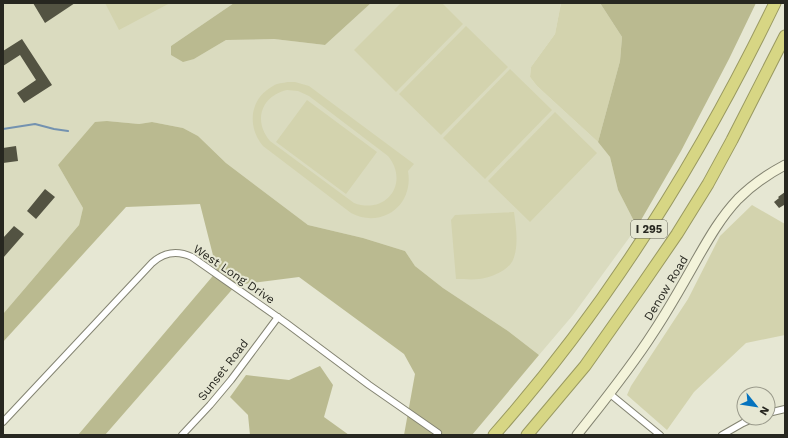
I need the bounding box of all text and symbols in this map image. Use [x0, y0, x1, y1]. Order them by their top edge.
road number: I 295 [631, 220, 667, 238]
street label: West Long Drive [191, 242, 278, 307]
street label: Denow Road [641, 253, 691, 323]
street label: Sunset Road [195, 337, 251, 403]
north arrow [736, 386, 776, 426]
text: N [757, 404, 772, 418]

